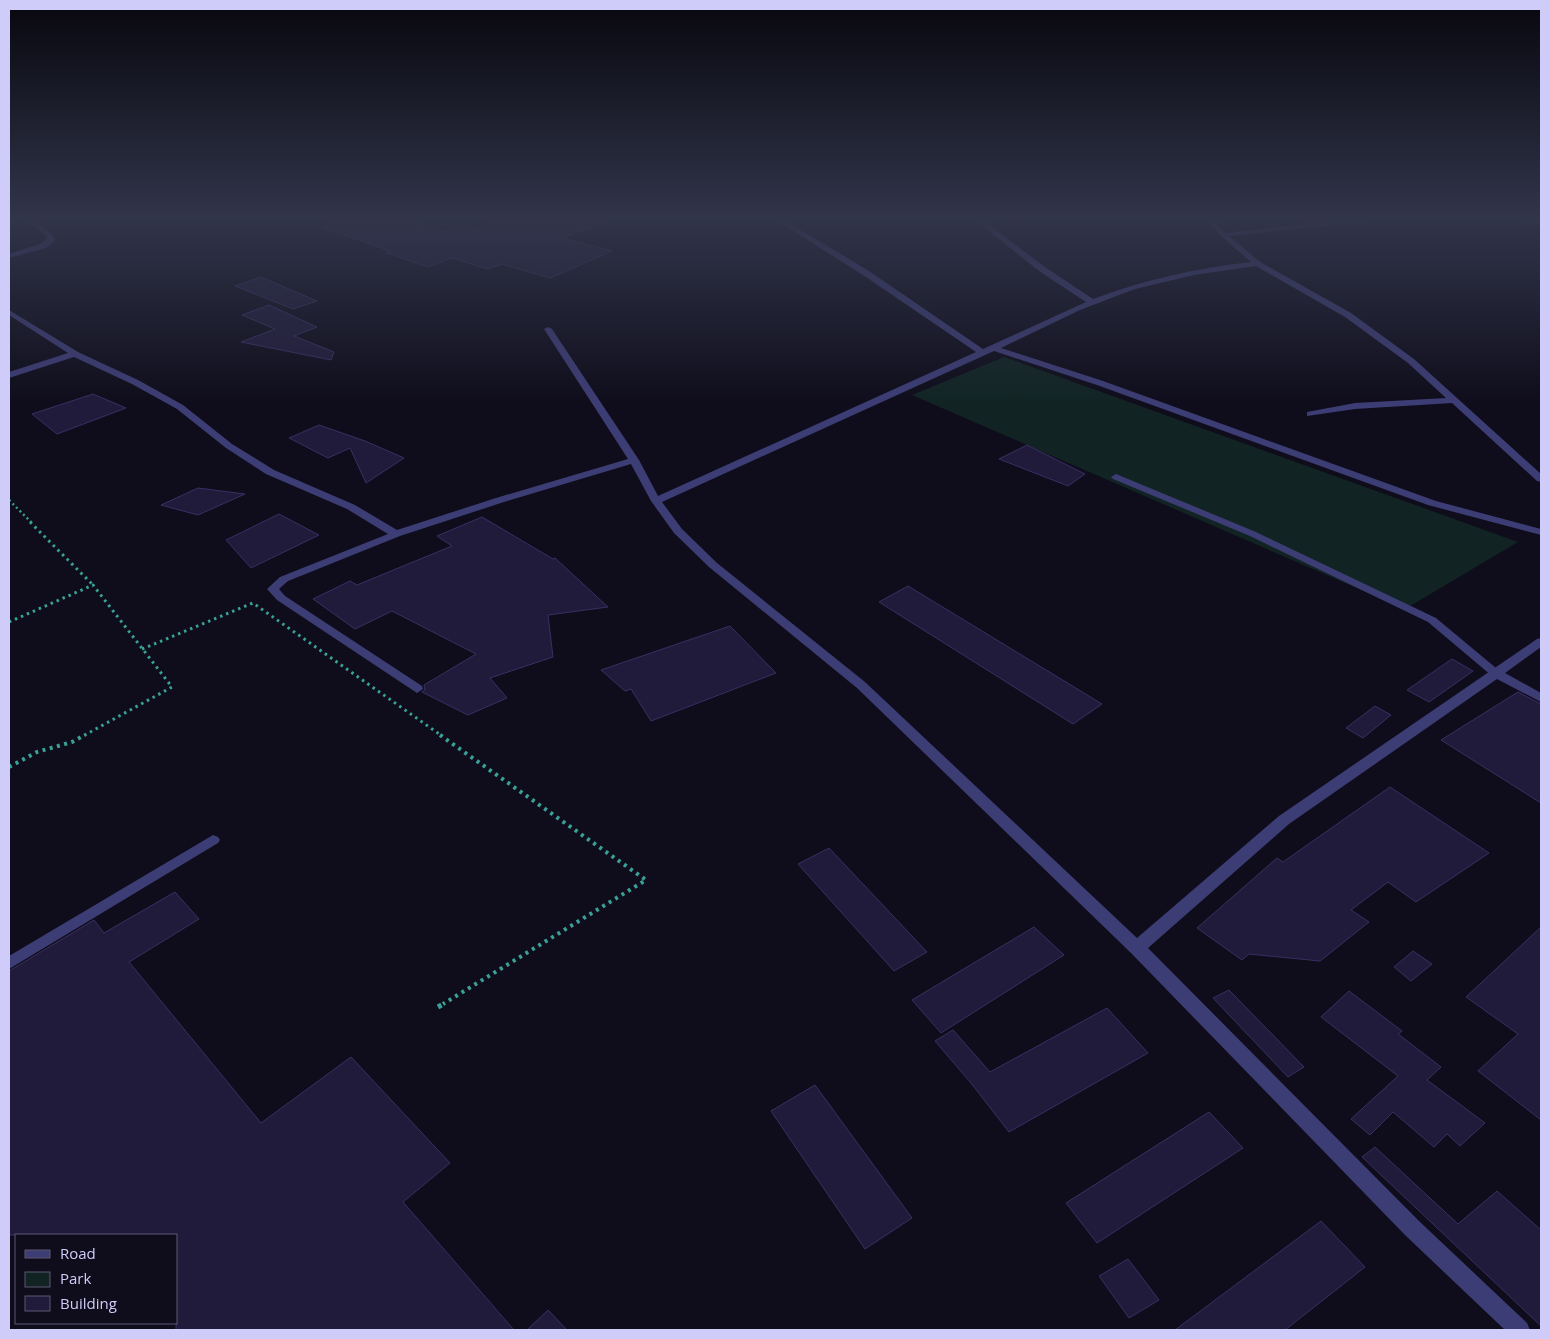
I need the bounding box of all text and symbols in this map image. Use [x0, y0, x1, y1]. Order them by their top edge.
legend [15, 1234, 178, 1324]
text: Road [60, 1243, 96, 1263]
text: Park [60, 1268, 91, 1288]
text: Building [60, 1293, 117, 1313]

